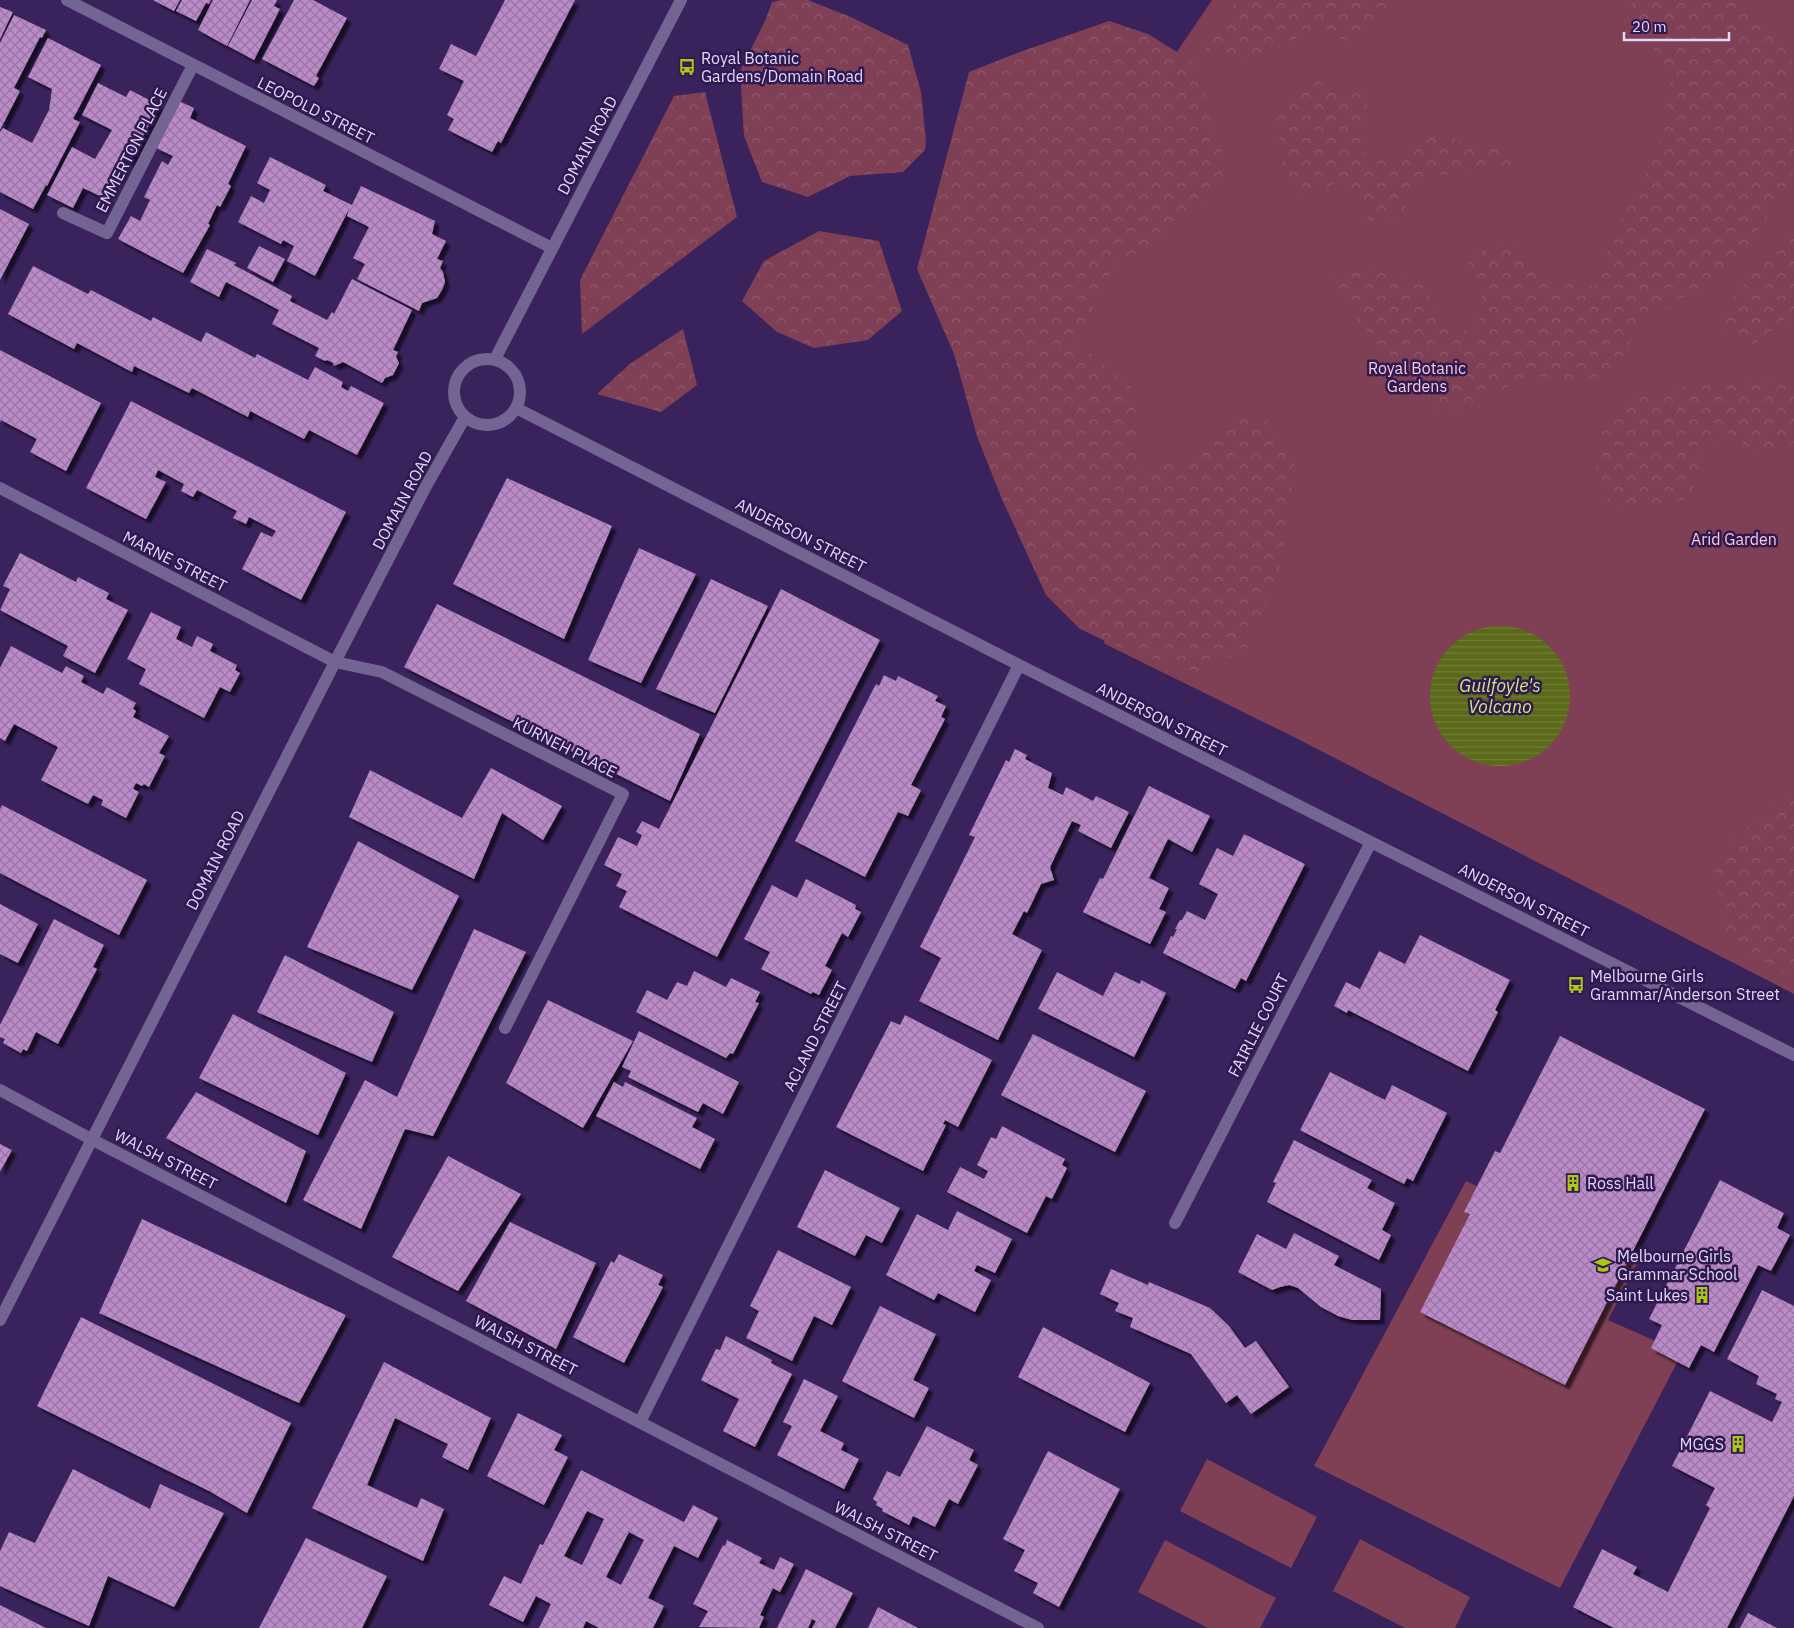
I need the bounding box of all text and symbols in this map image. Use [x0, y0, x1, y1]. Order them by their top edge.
scale bar [1624, 10, 1729, 42]
text: 20 m [1632, 17, 1667, 36]
place label: Royal Botanic Gardens/Domain Road [701, 48, 863, 86]
bus stop icon: Royal Botanic Gardens/Domain Road [677, 57, 697, 77]
street label: LEOPOLD STREET [254, 72, 378, 148]
street label: EMMERTON PLACE [91, 84, 171, 216]
street label: DOMAIN ROAD [553, 92, 621, 198]
park label: Royal Botanic Gardens [1368, 358, 1466, 396]
street label: DOMAIN ROAD [368, 447, 436, 553]
street label: ANDERSON STREET [732, 493, 870, 577]
street label: MARNE STREET [120, 526, 230, 596]
park label: Arid Garden [1691, 529, 1777, 549]
water label: Guilfoyle's Volcano [1459, 674, 1541, 718]
street label: ANDERSON STREET [1093, 677, 1231, 761]
street label: KURNEH PLACE [510, 712, 620, 782]
street label: DOMAIN ROAD [181, 807, 249, 913]
street label: ANDERSON STREET [1455, 858, 1593, 942]
place label: Melbourne Girls Grammar/Anderson Street [1590, 966, 1780, 1004]
street label: FAIRLIE COURT [1223, 970, 1293, 1080]
bus stop icon: Melbourne Girls Grammar/Anderson Street [1566, 975, 1586, 995]
street label: ACLAND STREET [779, 978, 851, 1094]
street label: WALSH STREET [111, 1124, 221, 1194]
building icon: Ross Hall [1563, 1173, 1583, 1193]
place label: Ross Hall [1587, 1173, 1654, 1193]
place label: Melbourne Girls Grammar School [1617, 1246, 1737, 1284]
school or university icon: Melbourne Girls Grammar School [1593, 1255, 1613, 1275]
place label: Saint Lukes [1606, 1285, 1688, 1305]
building icon: Saint Lukes [1692, 1285, 1712, 1305]
street label: WALSH STREET [471, 1310, 581, 1380]
place label: MGGS [1679, 1434, 1724, 1454]
building icon: MGGS [1728, 1434, 1748, 1454]
street label: WALSH STREET [831, 1496, 941, 1566]

